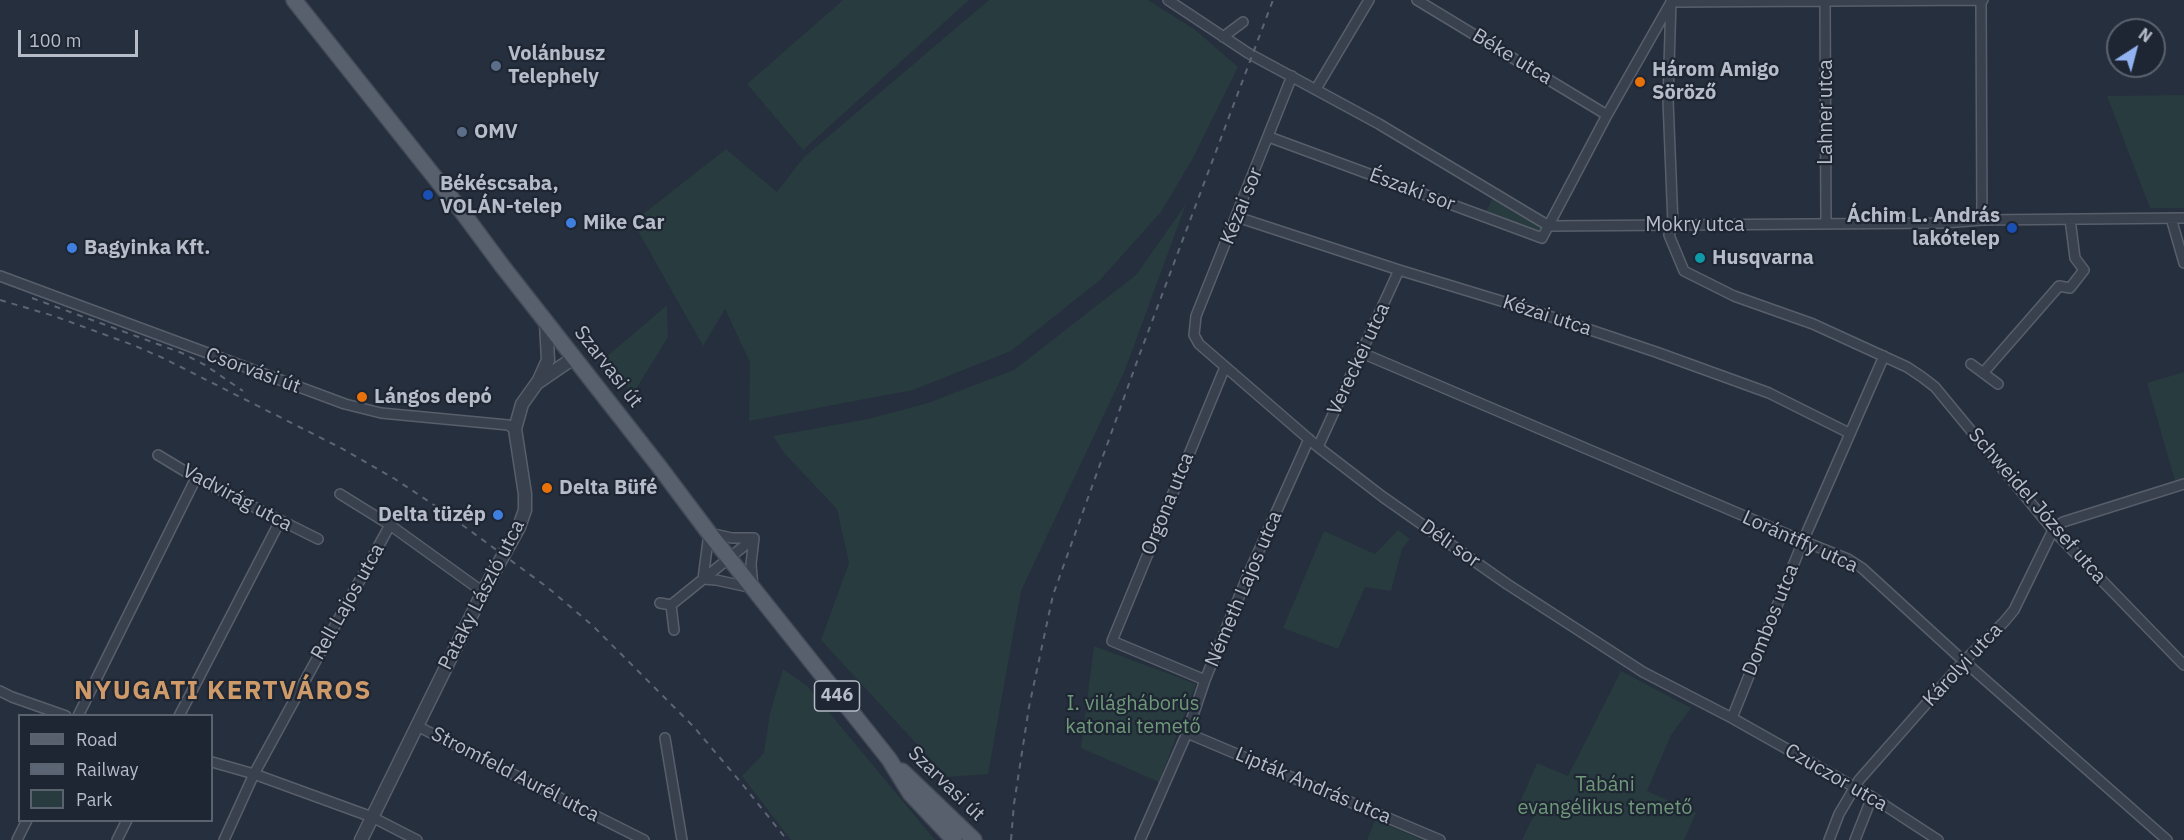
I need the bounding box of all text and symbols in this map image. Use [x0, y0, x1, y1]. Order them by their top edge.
scale bar [21, 18, 141, 56]
north arrow [2106, 18, 2166, 78]
street label: Béke utca [1468, 24, 1556, 90]
text: N [2135, 24, 2156, 47]
text: 100 m [29, 29, 81, 52]
place label: Volánbusz Telephely [508, 42, 605, 89]
place label: Három Amigo Söröző [1652, 58, 1779, 105]
marker: Volánbusz Telephely [489, 59, 503, 73]
street label: Lahner utca [1814, 59, 1838, 165]
marker: Három Amigo Söröző [1633, 75, 1647, 89]
place label: OMV [474, 120, 518, 144]
marker: OMV [455, 125, 469, 139]
street label: Északi sor [1366, 163, 1458, 217]
street label: Kézai sor [1216, 164, 1268, 248]
place label: Békéscsaba, VOLÁN-telep [440, 172, 562, 219]
marker: Békéscsaba, VOLÁN-telep [421, 188, 435, 202]
place label: Áchim L. András lakótelep [1847, 204, 2000, 251]
place label: Mike Car [583, 211, 665, 235]
street label: Mokry utca [1645, 213, 1745, 237]
marker: Mike Car [564, 216, 578, 230]
marker: Áchim L. András lakótelep [2005, 221, 2019, 235]
place label: Bagyinka Kft. [84, 236, 210, 260]
marker: Bagyinka Kft. [65, 241, 79, 255]
place label: Husqvarna [1712, 246, 1814, 270]
marker: Husqvarna [1693, 251, 1707, 265]
street label: Kézai utca [1500, 290, 1594, 342]
street label: Vereckei utca [1323, 299, 1395, 419]
street label: Szarvasi út [569, 321, 647, 413]
street label: Csorvási út [202, 343, 304, 399]
place label: Lángos depó [374, 385, 492, 409]
marker: Lángos depó [355, 390, 369, 404]
street label: Schweidel József utca [1963, 423, 2111, 589]
street label: Orgona utca [1137, 449, 1199, 559]
street label: Vadvirág utca [178, 459, 296, 537]
place label: Delta Büfé [559, 476, 658, 500]
marker: Delta Büfé [540, 481, 554, 495]
place label: Delta tüzép [378, 503, 486, 527]
street label: Lorántffy utca [1738, 506, 1862, 578]
street label: Németh Lajos utca [1200, 507, 1288, 671]
marker: Delta tüzép [491, 508, 505, 522]
street label: Déli sor [1415, 515, 1485, 573]
street label: Pataky László utca [434, 516, 530, 674]
street label: Rell Lajos utca [306, 540, 390, 664]
street label: Dombos utca [1738, 561, 1804, 679]
street label: Károlyi utca [1918, 618, 2008, 712]
district label: NYUGATI KERTVÁROS [74, 675, 372, 707]
road number: 446 [814, 681, 860, 711]
park label: I. világháborús katonai temető [1065, 692, 1201, 739]
legend [18, 714, 213, 822]
street label: Stromfeld Aurél utca [427, 722, 603, 828]
text: Road [76, 728, 117, 751]
street label: Czuczor utca [1780, 739, 1892, 817]
street label: Szarvasi út [903, 742, 989, 826]
street label: Lipták András utca [1232, 742, 1394, 830]
text: Railway [76, 758, 138, 781]
park label: Tabáni evangélikus temető [1517, 773, 1693, 820]
text: Park [76, 788, 112, 811]

